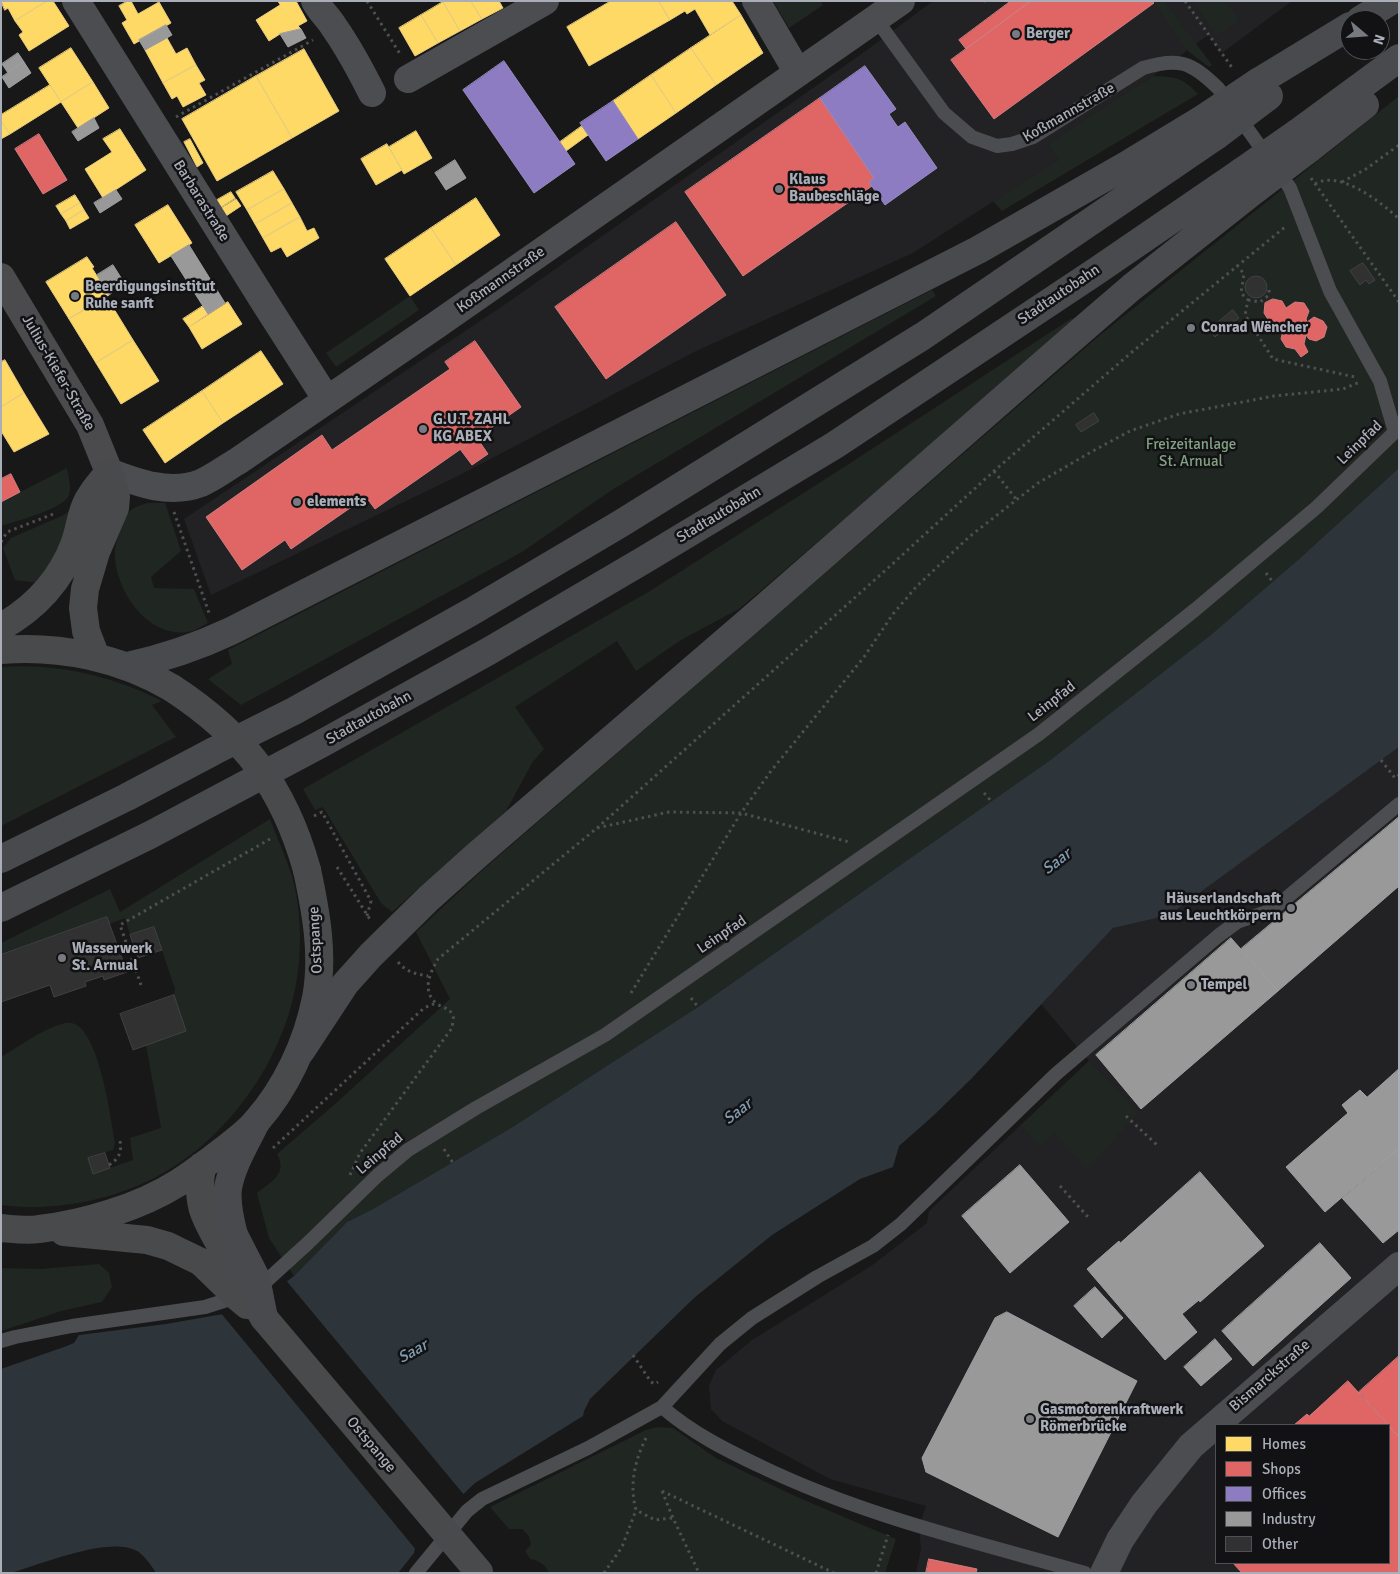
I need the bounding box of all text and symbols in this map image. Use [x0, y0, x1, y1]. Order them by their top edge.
north arrow [1340, 10, 1390, 60]
place label: Berger [1026, 25, 1070, 43]
marker: Berger [1010, 28, 1022, 40]
text: N [1369, 32, 1388, 47]
street label: Koßmannstraße [1020, 79, 1118, 147]
street label: Barbarastraße [169, 157, 233, 245]
place label: Klaus Baubeschläge [789, 171, 879, 206]
marker: Klaus Baubeschläge [773, 183, 785, 195]
street label: Koßmannstraße [453, 243, 549, 317]
street label: Stadtautobahn [1015, 261, 1103, 329]
place label: Beerdigungsinstitut Ruhe sanft [85, 278, 215, 313]
marker: Beerdigungsinstitut Ruhe sanft [69, 290, 81, 302]
street label: Julius-Kiefer-Straße [18, 312, 98, 434]
place label: Conrad Wëncher [1201, 319, 1308, 337]
marker: Conrad Wëncher [1185, 322, 1197, 334]
place label: G.U.T. ZAHL KG ABEX [433, 411, 510, 446]
street label: Leinpfad [1334, 417, 1386, 469]
marker: G.U.T. ZAHL KG ABEX [417, 423, 429, 435]
park label: Freizeitanlage St. Arnual [1146, 436, 1236, 471]
street label: Stadtautobahn [674, 483, 764, 547]
place label: elements [307, 493, 366, 511]
marker: elements [291, 496, 303, 508]
street label: Leinpfad [1025, 678, 1079, 726]
street label: Stadtautobahn [323, 687, 415, 749]
water label: Saar [1039, 845, 1075, 879]
place label: Häuserlandschaft aus Leuchtkörpern [1160, 890, 1281, 925]
marker: Häuserlandschaft aus Leuchtkörpern [1285, 902, 1297, 914]
street label: Ostspange [305, 906, 327, 974]
street label: Leinpfad [694, 912, 750, 958]
place label: Wasserwerk St. Arnual [72, 940, 152, 975]
marker: Wasserwerk St. Arnual [56, 952, 68, 964]
place label: Tempel [1201, 976, 1247, 994]
marker: Tempel [1185, 979, 1197, 991]
water label: Saar [720, 1095, 756, 1129]
street label: Leinpfad [353, 1129, 407, 1179]
water label: Saar [395, 1336, 431, 1368]
street label: Bismarckstraße [1226, 1336, 1314, 1416]
place label: Gasmotorenkraftwerk Römerbrücke [1040, 1401, 1183, 1436]
street label: Ostspange [342, 1413, 400, 1477]
marker: Gasmotorenkraftwerk Römerbrücke [1024, 1413, 1036, 1425]
legend [1215, 1424, 1390, 1564]
text: Homes [1262, 1435, 1306, 1453]
text: Shops [1262, 1460, 1301, 1478]
text: Offices [1262, 1485, 1306, 1503]
text: Industry [1262, 1510, 1315, 1528]
text: Other [1262, 1535, 1298, 1553]

